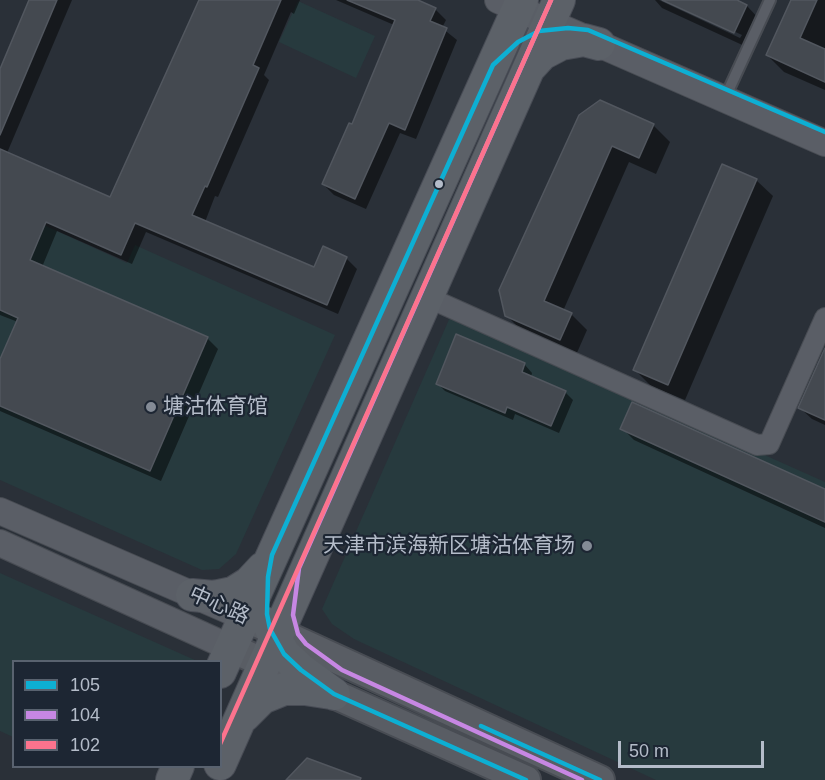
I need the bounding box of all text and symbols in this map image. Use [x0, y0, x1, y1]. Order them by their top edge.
unlabelled marker [433, 178, 445, 190]
place label: 塘沽体育馆 [163, 394, 268, 420]
marker: 塘沽体育馆 [144, 400, 158, 414]
place label: 天津市滨海新区塘沽体育场 [323, 533, 575, 559]
marker: 天津市滨海新区塘沽体育场 [580, 539, 594, 553]
street label: 中心路 [185, 582, 253, 630]
legend [12, 660, 222, 768]
text: 105 [70, 675, 100, 695]
text: 104 [70, 705, 100, 725]
scale bar [621, 729, 766, 767]
text: 102 [70, 735, 100, 755]
text: 50 m [629, 741, 669, 761]

